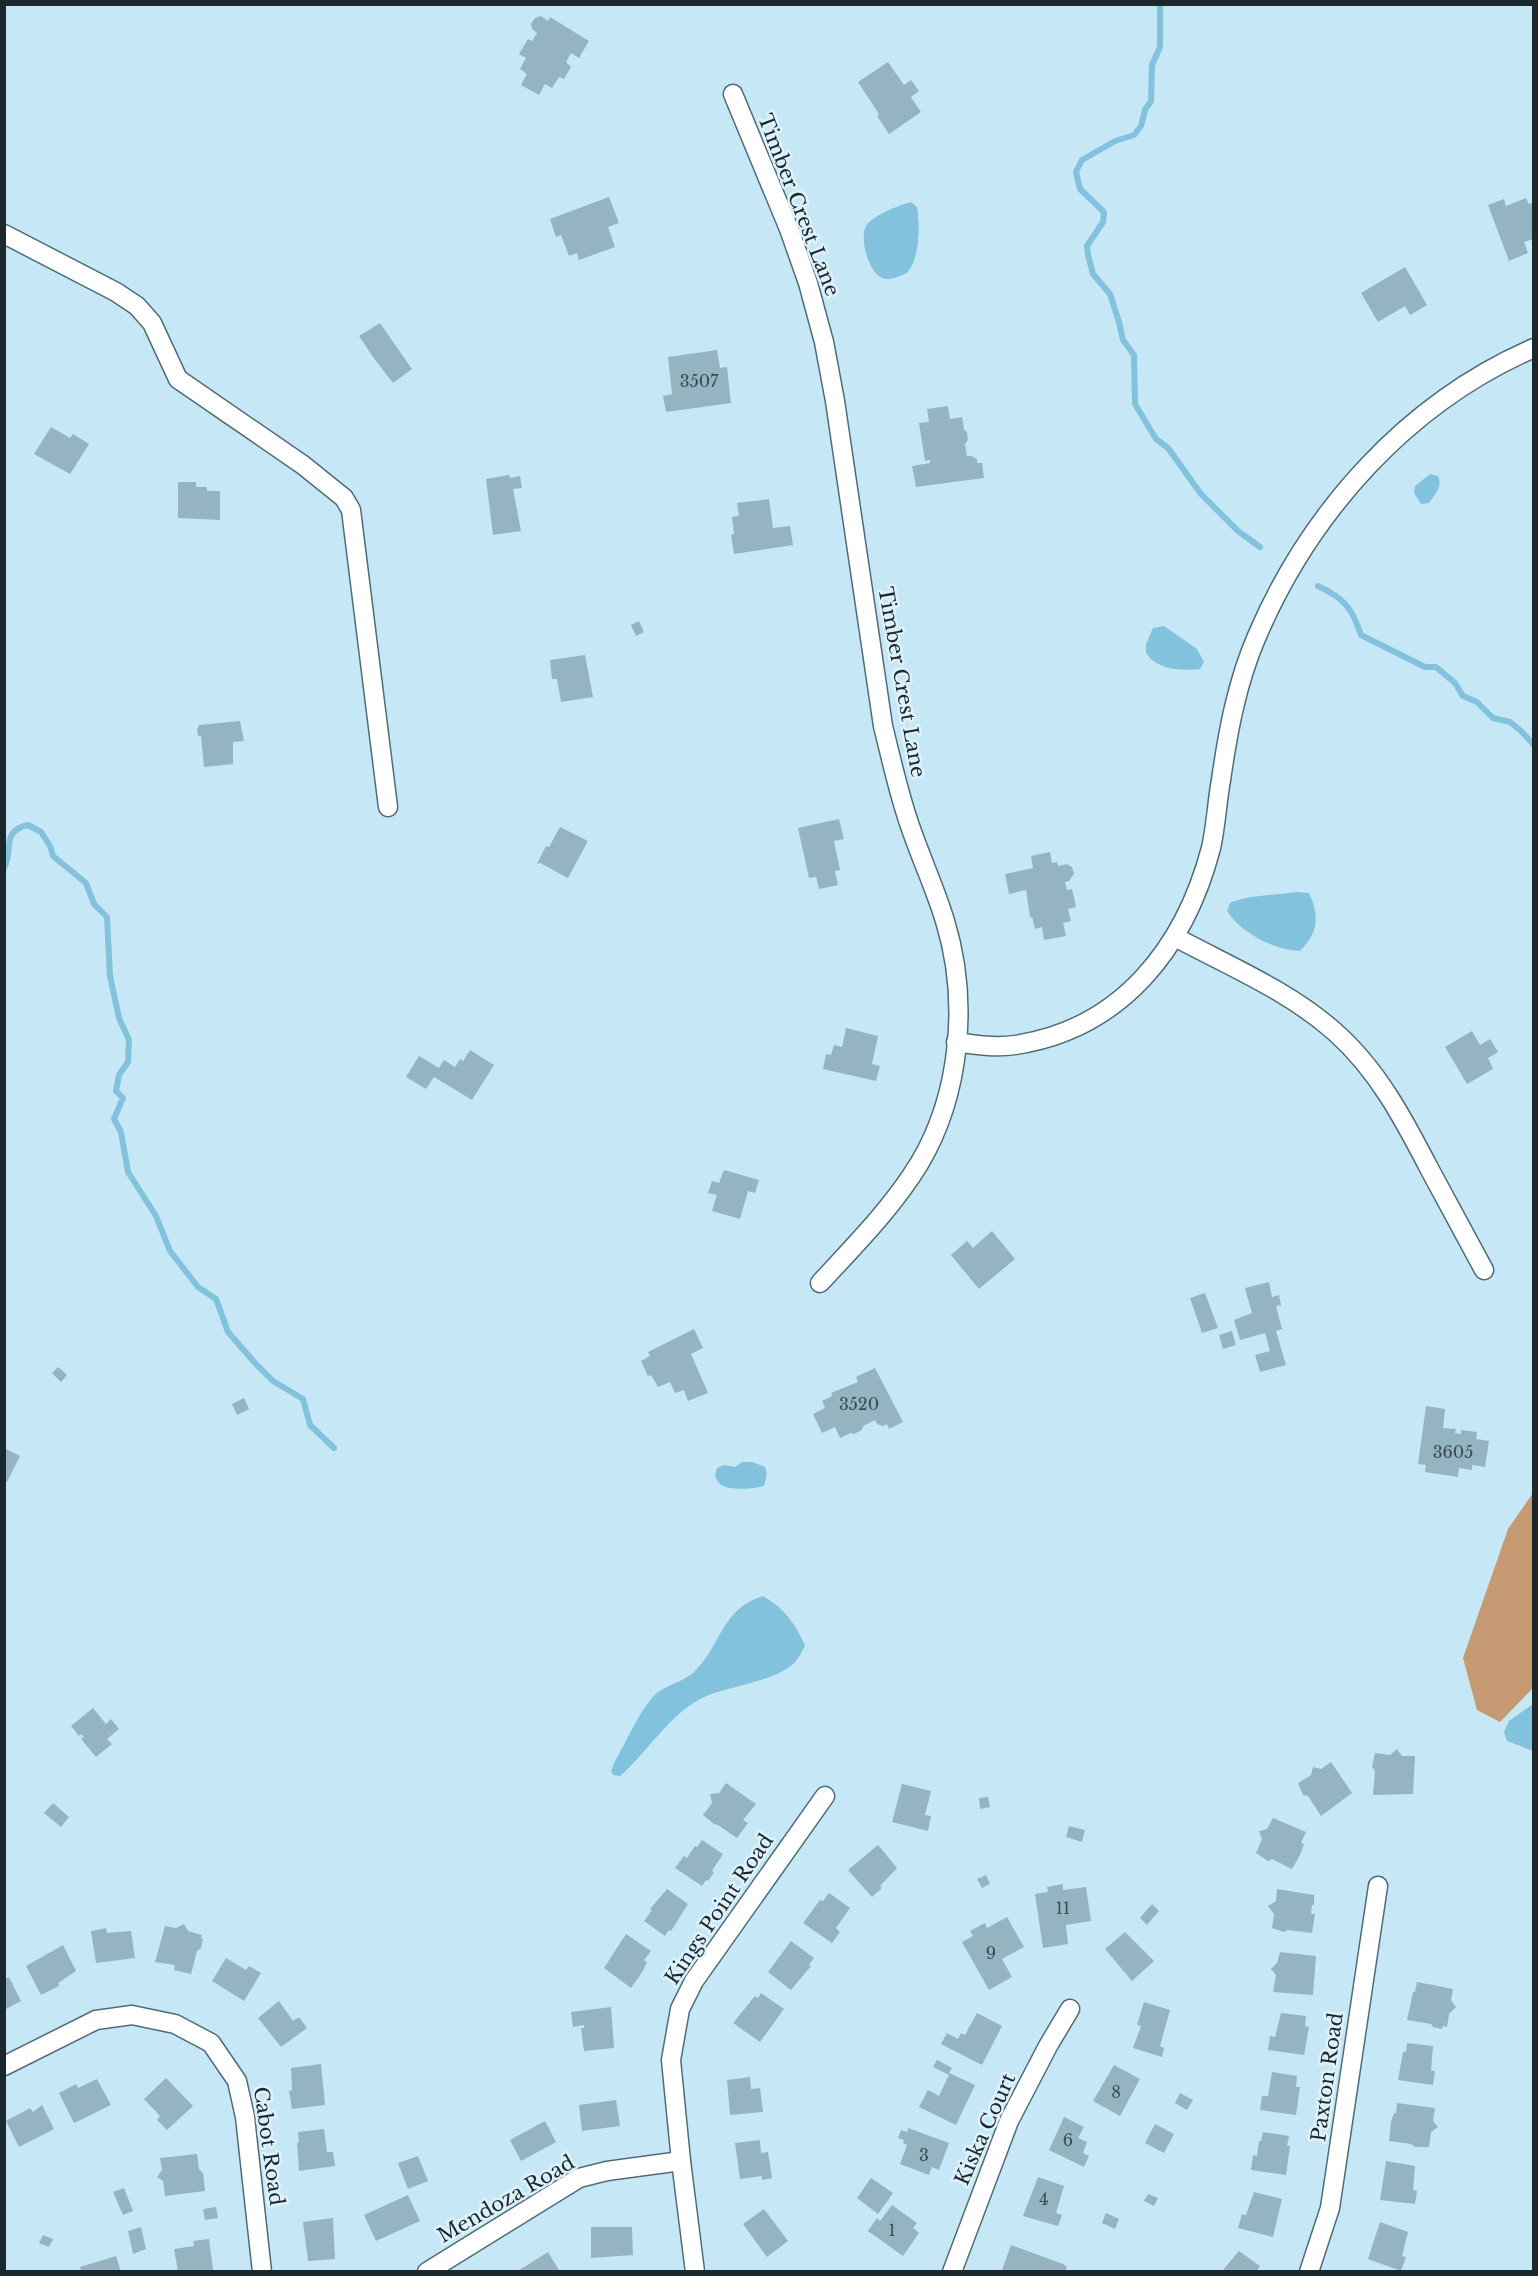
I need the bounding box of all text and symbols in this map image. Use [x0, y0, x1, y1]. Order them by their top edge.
street label: Timber Crest Lane [753, 111, 845, 299]
house number: 3507 [680, 371, 719, 391]
street label: Timber Crest Lane [873, 585, 931, 779]
house number: 3520 [839, 1394, 879, 1414]
house number: 3605 [1433, 1442, 1473, 1462]
street label: Kings Point Road [660, 1829, 778, 1989]
house number: 11 [1056, 1898, 1070, 1918]
house number: 9 [986, 1943, 996, 1963]
street label: Paxton Road [1306, 2011, 1348, 2143]
street label: Kiska Court [950, 2069, 1021, 2189]
house number: 8 [1111, 2082, 1121, 2102]
street label: Cabot Road [249, 2085, 289, 2207]
house number: 6 [1063, 2130, 1073, 2150]
house number: 3 [919, 2145, 929, 2165]
street label: Mendoza Road [433, 2150, 579, 2248]
house number: 4 [1039, 2189, 1049, 2209]
house number: 1 [888, 2220, 896, 2240]

